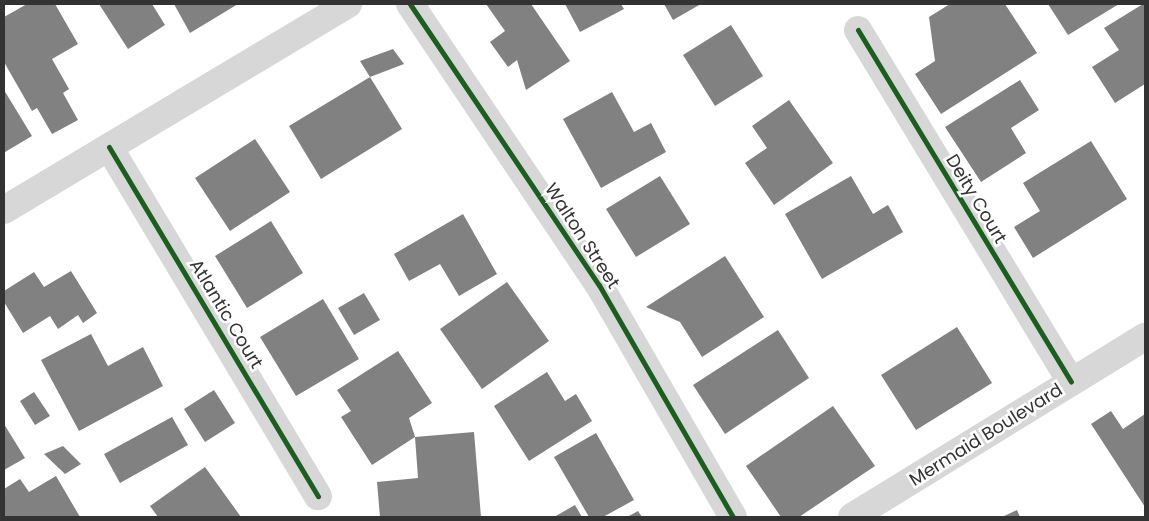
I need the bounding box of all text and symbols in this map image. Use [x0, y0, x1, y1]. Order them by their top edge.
street label: Deity Court [941, 151, 1011, 247]
street label: Walton Street [540, 179, 624, 293]
street label: Atlantic Court [185, 255, 267, 373]
street label: Mermaid Boulevard [906, 379, 1066, 491]

